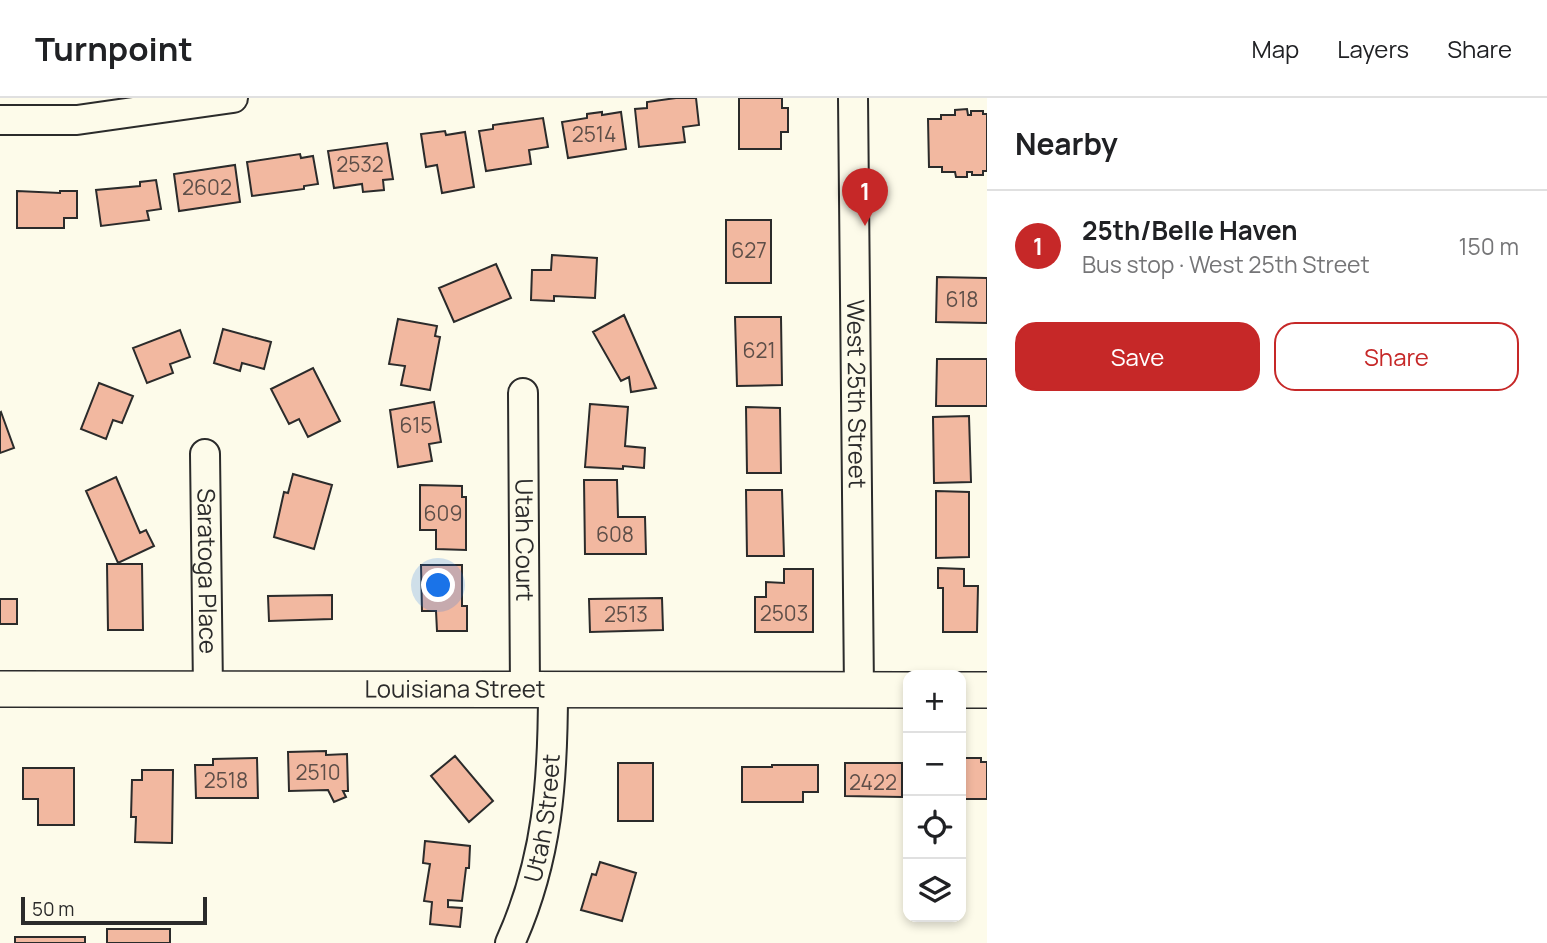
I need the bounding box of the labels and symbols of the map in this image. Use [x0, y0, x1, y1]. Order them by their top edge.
house number: 2514 [572, 120, 616, 148]
house number: 2532 [336, 150, 384, 178]
pin: 1 [842, 168, 888, 226]
house number: 2602 [182, 173, 232, 201]
house number: 627 [731, 236, 767, 264]
house number: 618 [945, 285, 979, 313]
street label: West 25th Street [840, 299, 875, 489]
house number: 621 [742, 336, 776, 364]
house number: 615 [399, 411, 433, 439]
street label: Utah Court [509, 478, 542, 602]
street label: Saratoga Place [190, 488, 226, 654]
house number: 609 [424, 499, 462, 527]
house number: 608 [596, 520, 634, 548]
your location [421, 568, 455, 602]
house number: 2503 [760, 599, 808, 627]
house number: 2513 [604, 600, 648, 628]
street label: Louisiana Street [365, 671, 545, 705]
street label: Utah Street [515, 753, 567, 886]
house number: 2510 [295, 758, 341, 786]
house number: 2518 [204, 766, 248, 794]
house number: 2422 [849, 768, 897, 796]
scale bar [21, 894, 206, 926]

